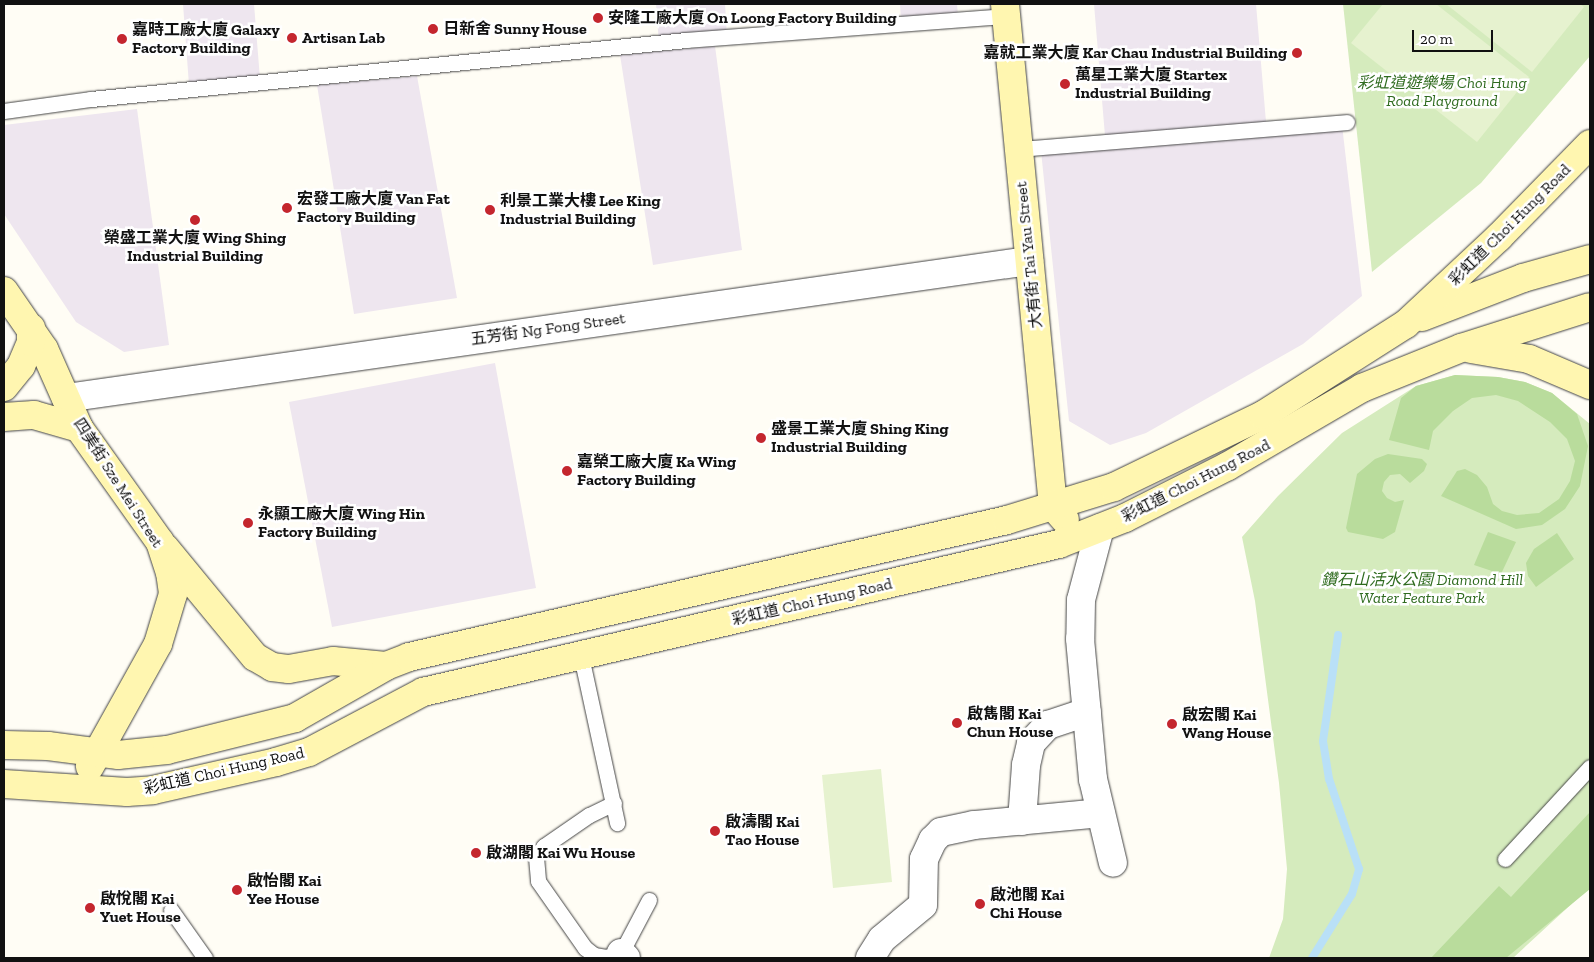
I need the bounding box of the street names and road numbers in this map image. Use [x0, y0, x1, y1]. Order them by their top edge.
street label: 彩虹道 Choi Hung Road [1445, 160, 1575, 290]
street label: 大有街 Tai Yau Street [1012, 180, 1046, 330]
street label: 五芳街 Ng Fong Street [469, 309, 627, 349]
street label: 四美街 Sze Mei Street [69, 415, 167, 551]
street label: 彩虹道 Choi Hung Road [1119, 435, 1273, 527]
street label: 彩虹道 Choi Hung Road [730, 574, 894, 630]
street label: 彩虹道 Choi Hung Road [142, 743, 306, 799]

